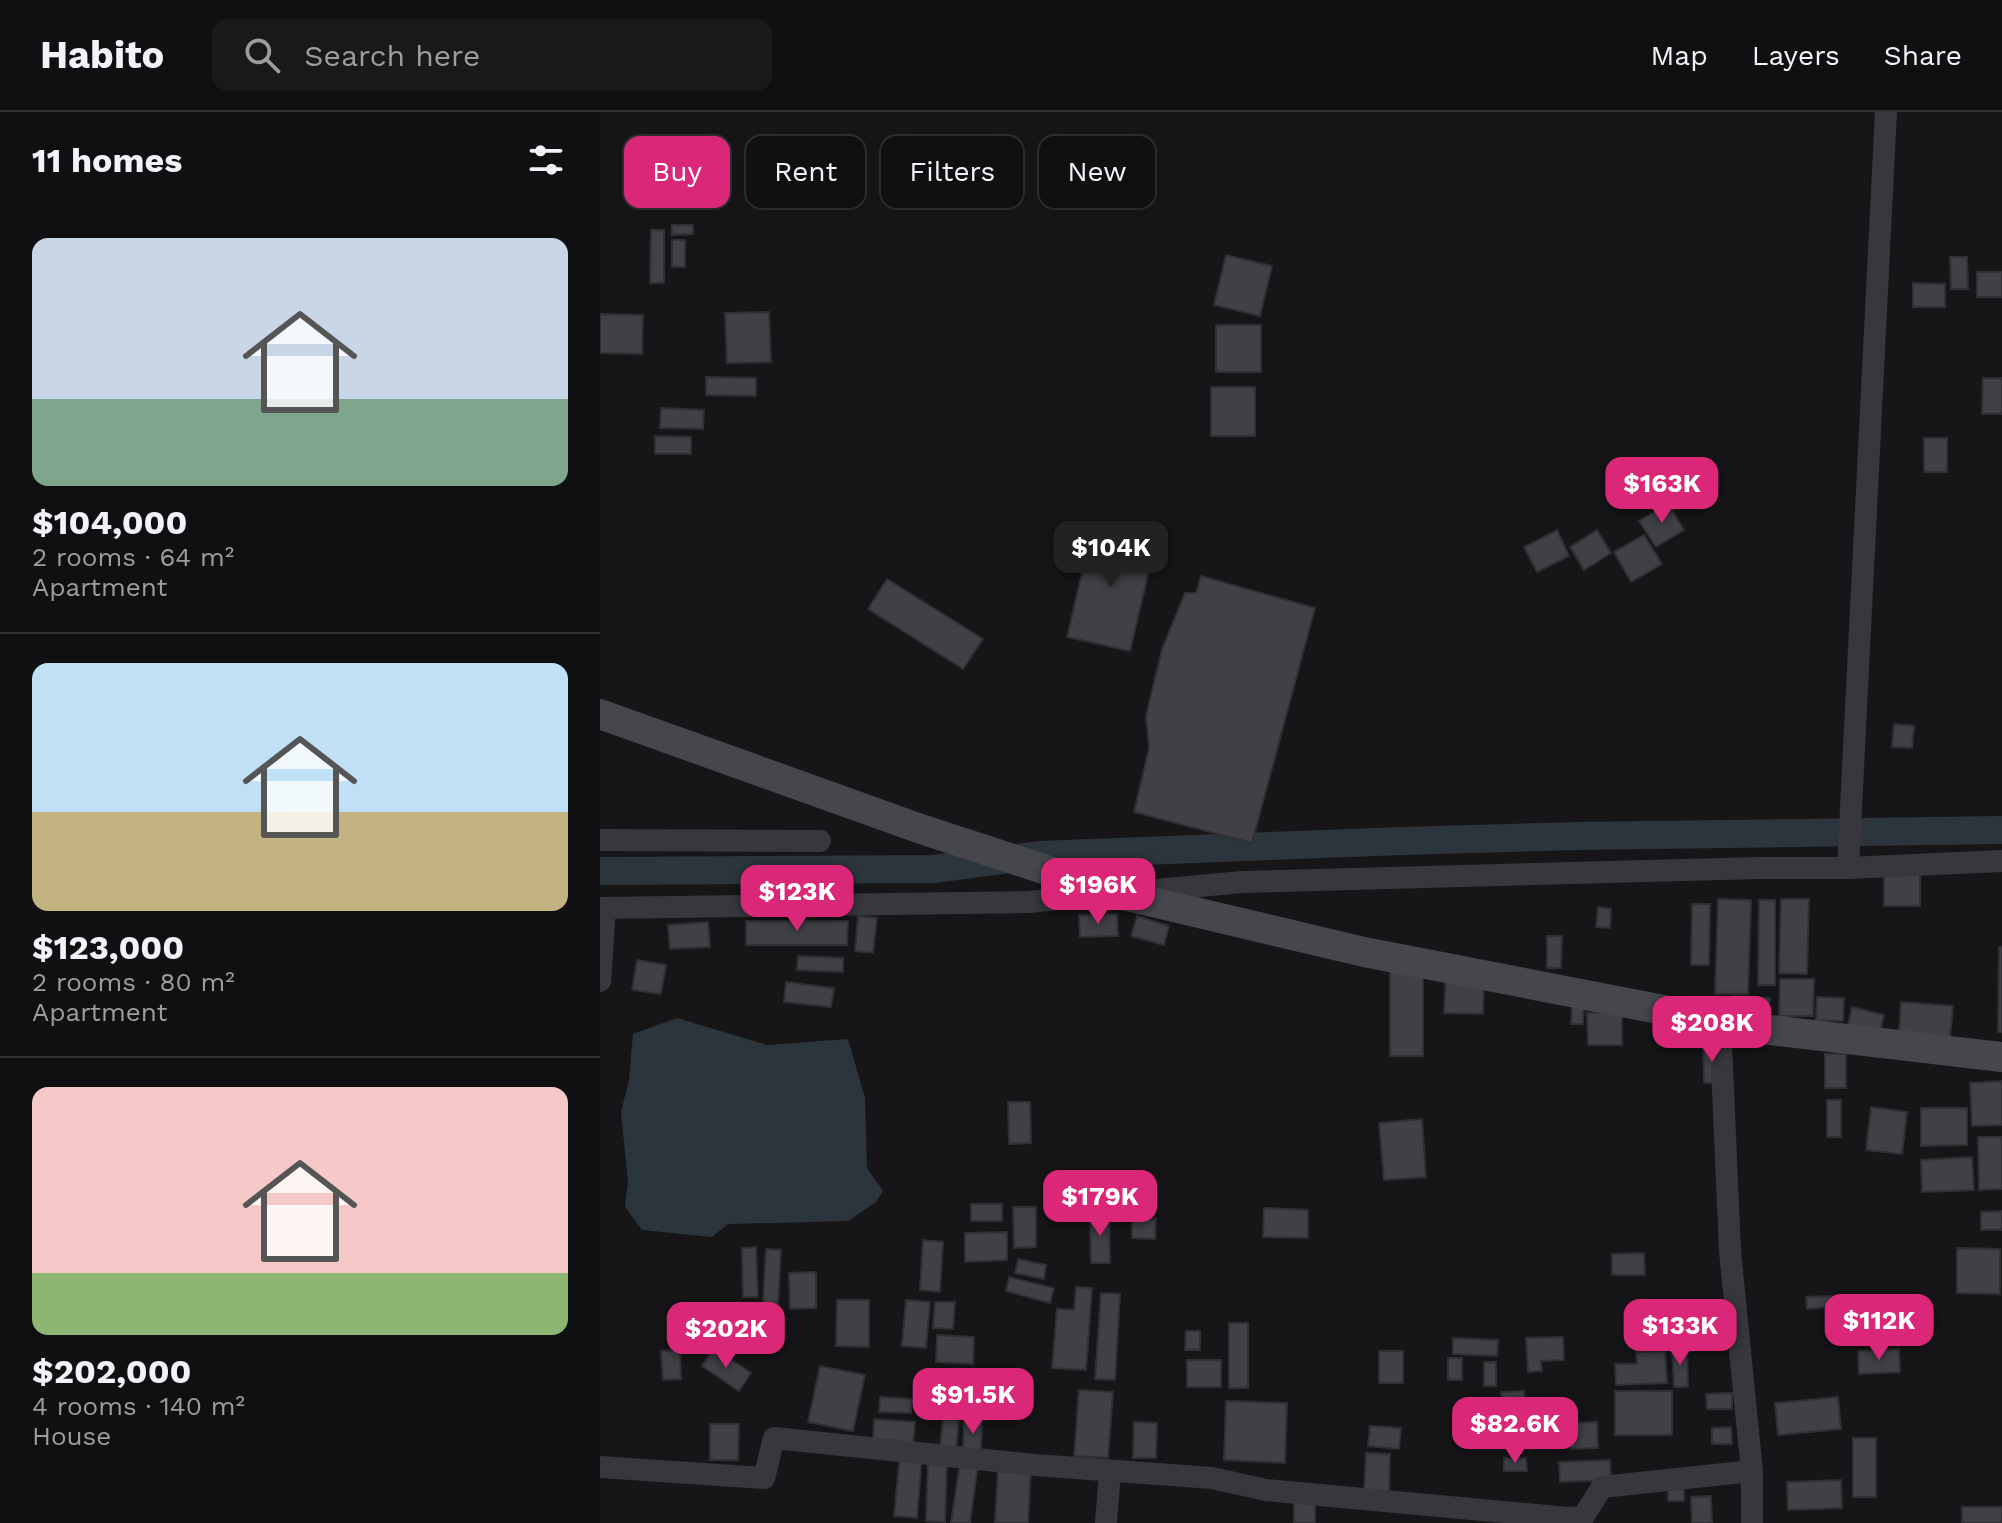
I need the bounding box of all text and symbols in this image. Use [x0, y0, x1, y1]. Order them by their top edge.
search box [212, 19, 772, 91]
text: Habito [40, 33, 164, 77]
icon: search [240, 33, 284, 77]
text: Search here [304, 38, 480, 73]
text: Map [1651, 39, 1708, 72]
text: Layers [1752, 39, 1840, 72]
text: Share [1884, 39, 1962, 72]
chip: Buy [624, 136, 730, 208]
chip: Rent [746, 136, 865, 208]
chip: Filters [881, 136, 1023, 208]
chip: New [1039, 136, 1155, 208]
icon: filters [524, 138, 568, 182]
text: 11 homes [32, 140, 182, 180]
icon: home [228, 290, 372, 434]
pin: $163K [1606, 457, 1718, 525]
text: $163K [1623, 468, 1701, 498]
text: $104,000 [32, 502, 187, 542]
pin: $104K [1055, 521, 1167, 589]
text: $104K [1071, 532, 1151, 562]
text: 2 rooms · 64 m² [32, 542, 234, 572]
text: Apartment [32, 572, 168, 602]
icon: home [228, 715, 372, 859]
pin: $196K [1042, 858, 1154, 926]
pin: $123K [741, 865, 853, 933]
text: $196K [1059, 869, 1137, 899]
text: $123K [759, 876, 835, 906]
text: $123,000 [32, 927, 184, 967]
text: 2 rooms · 80 m² [32, 967, 235, 997]
pin: $208K [1656, 996, 1768, 1064]
text: Apartment [32, 997, 168, 1027]
text: $208K [1670, 1007, 1754, 1037]
icon: home [228, 1139, 372, 1283]
pin: $179K [1044, 1170, 1156, 1238]
text: $179K [1061, 1181, 1139, 1211]
pin: $112K [1823, 1294, 1935, 1362]
pin: $133K [1624, 1299, 1736, 1367]
pin: $202K [670, 1302, 782, 1370]
text: $112K [1843, 1305, 1915, 1335]
text: $133K [1642, 1310, 1718, 1340]
text: $202K [685, 1313, 767, 1343]
text: $202,000 [32, 1351, 191, 1391]
pin: $91.5K [908, 1368, 1038, 1436]
text: $91.5K [931, 1379, 1015, 1409]
text: 4 rooms · 140 m² [32, 1391, 245, 1421]
pin: $82.6K [1450, 1397, 1580, 1465]
text: $82.6K [1470, 1408, 1560, 1438]
text: House [32, 1421, 111, 1451]

